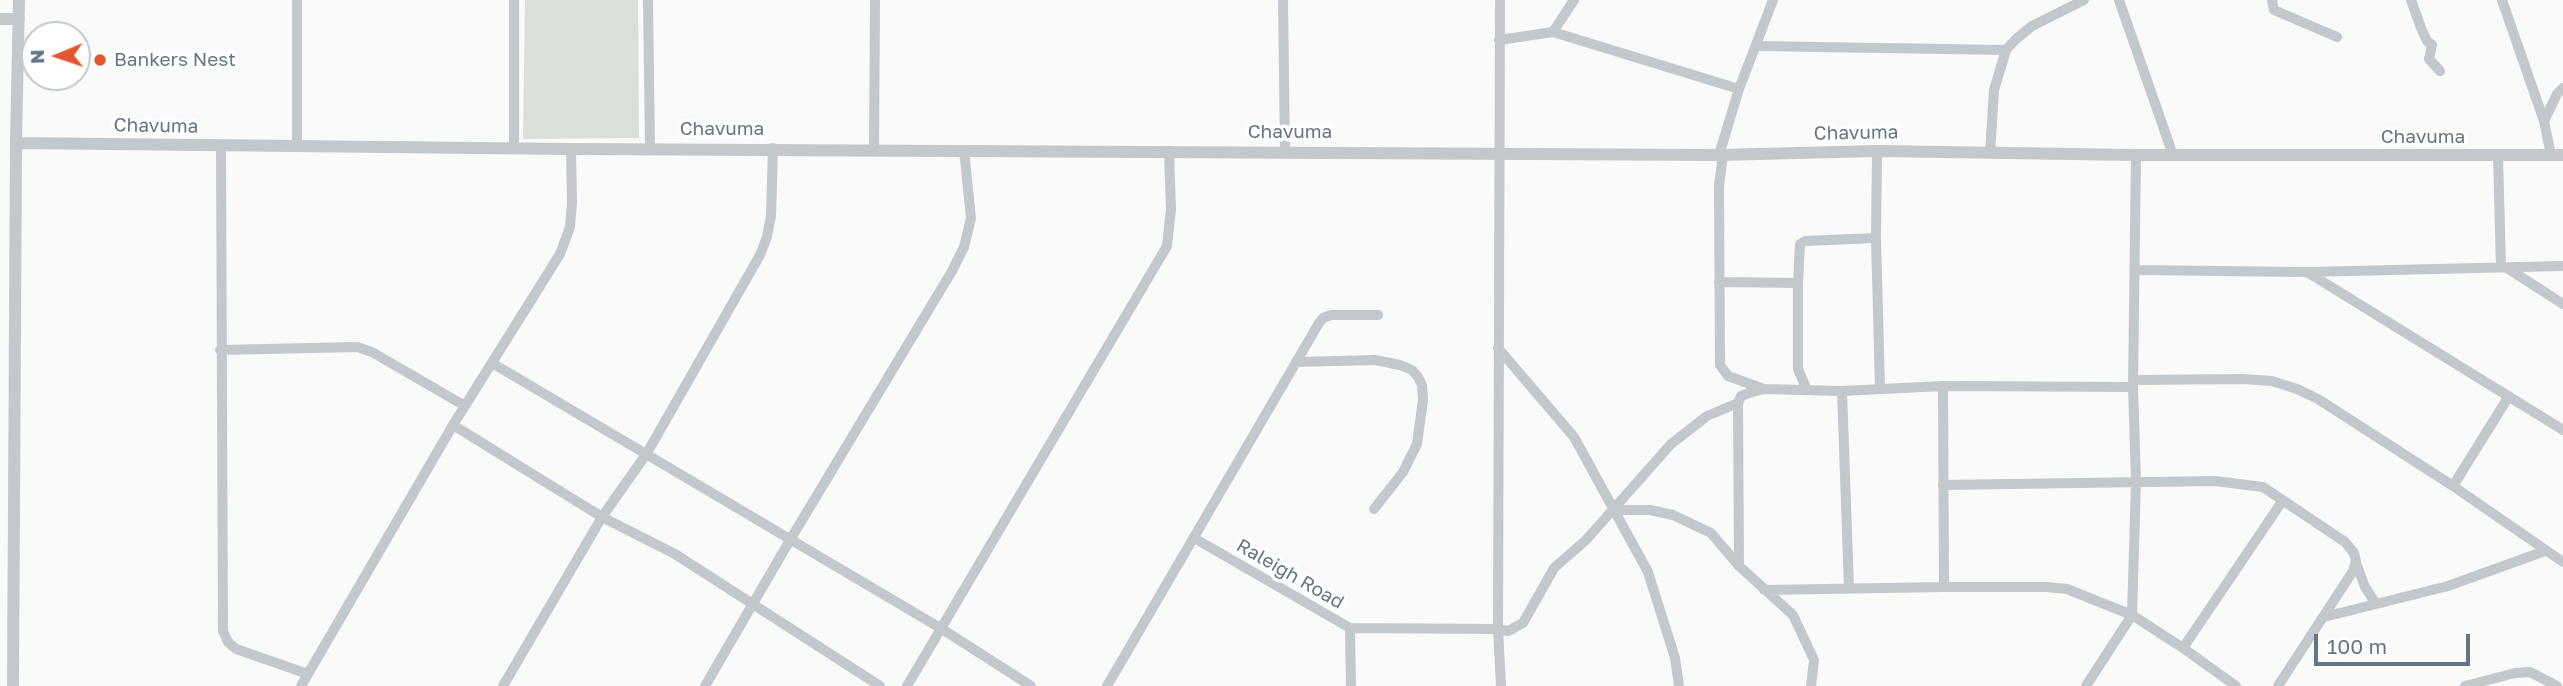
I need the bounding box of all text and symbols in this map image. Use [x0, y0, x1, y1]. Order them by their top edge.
north arrow [21, 21, 91, 91]
text: N [25, 49, 48, 64]
place label: Bankers Nest [114, 49, 236, 71]
marker: Bankers Nest [92, 52, 108, 68]
street label: Chavuma [113, 114, 199, 138]
street label: Chavuma [680, 118, 764, 140]
street label: Chavuma [1248, 121, 1332, 143]
street label: Chavuma [1813, 121, 1899, 145]
street label: Chavuma [2381, 126, 2465, 148]
street label: Raleigh Road [1232, 534, 1348, 614]
scale bar [2318, 620, 2474, 664]
text: 100 m [2327, 633, 2387, 659]

